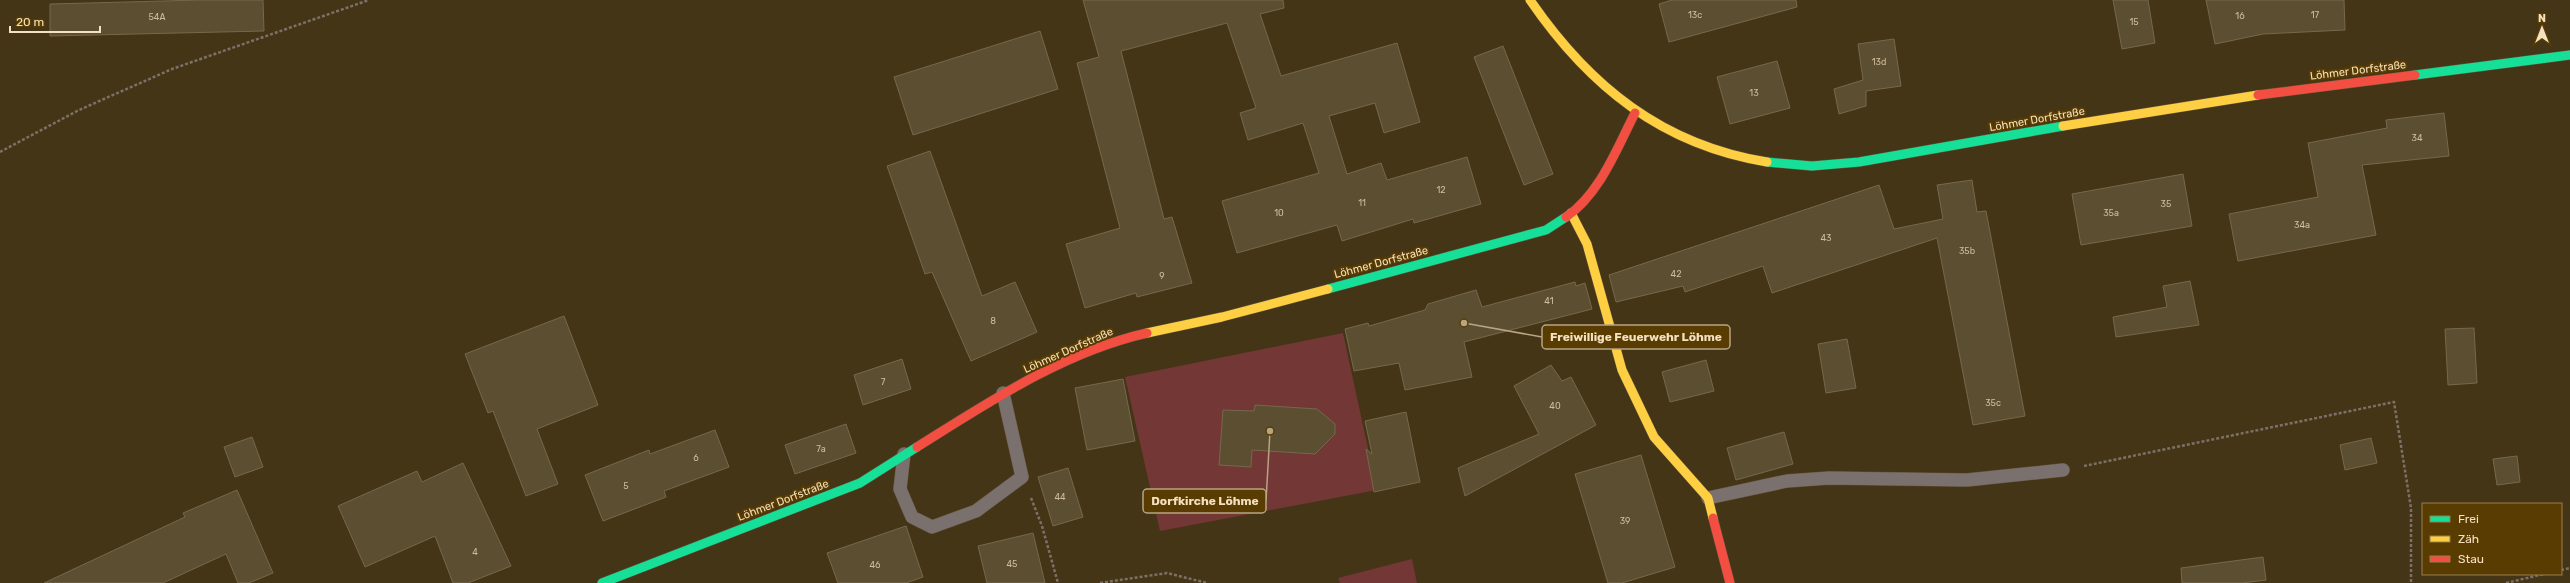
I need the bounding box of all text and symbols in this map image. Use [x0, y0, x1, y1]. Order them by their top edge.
scale bar [10, 8, 100, 34]
north arrow [2522, 8, 2562, 48]
house number: 13c [1688, 10, 1702, 20]
house number: 17 [2311, 10, 2320, 20]
house number: 16 [2235, 11, 2245, 21]
house number: 54A [149, 12, 165, 22]
text: N [2538, 12, 2546, 25]
text: 20 m [16, 15, 44, 29]
house number: 15 [2129, 17, 2139, 27]
house number: 13d [1872, 57, 1886, 67]
street label: Löhmer Dorfstraße [2309, 58, 2407, 83]
house number: 13 [1749, 88, 1759, 98]
street label: Löhmer Dorfstraße [1988, 105, 2086, 134]
house number: 34 [2412, 133, 2423, 143]
house number: 12 [1436, 185, 1446, 195]
house number: 11 [1358, 198, 1366, 208]
house number: 35 [2161, 199, 2171, 209]
house number: 10 [1274, 208, 1284, 218]
house number: 35a [2103, 208, 2119, 218]
house number: 34a [2294, 220, 2310, 230]
house number: 43 [1821, 233, 1832, 243]
street label: Löhmer Dorfstraße [1333, 244, 1430, 281]
house number: 35b [1959, 246, 1975, 256]
house number: 42 [1671, 269, 1681, 279]
house number: 9 [1159, 271, 1165, 281]
house number: 41 [1544, 296, 1554, 306]
house number: 8 [990, 316, 996, 326]
street label: Löhmer Dorfstraße [1021, 325, 1115, 376]
callout: Freiwillige Feuerwehr Löhme [1542, 325, 1730, 349]
text: Freiwillige Feuerwehr Löhme [1550, 330, 1722, 344]
house number: 7 [881, 377, 886, 387]
house number: 35c [1985, 398, 2001, 408]
house number: 40 [1549, 401, 1561, 411]
house number: 7a [816, 444, 826, 454]
house number: 6 [693, 453, 699, 463]
street label: Löhmer Dorfstraße [736, 477, 831, 524]
house number: 5 [623, 481, 629, 491]
callout: Dorfkirche Löhme [1143, 489, 1266, 513]
house number: 44 [1054, 492, 1066, 502]
text: Dorfkirche Löhme [1151, 494, 1259, 508]
legend [2422, 503, 2562, 575]
text: Frei [2458, 512, 2479, 526]
house number: 39 [1620, 516, 1630, 526]
text: Zäh [2458, 532, 2479, 546]
house number: 4 [472, 547, 478, 557]
text: Stau [2458, 552, 2484, 566]
house number: 45 [1007, 559, 1017, 569]
house number: 46 [869, 560, 881, 570]

